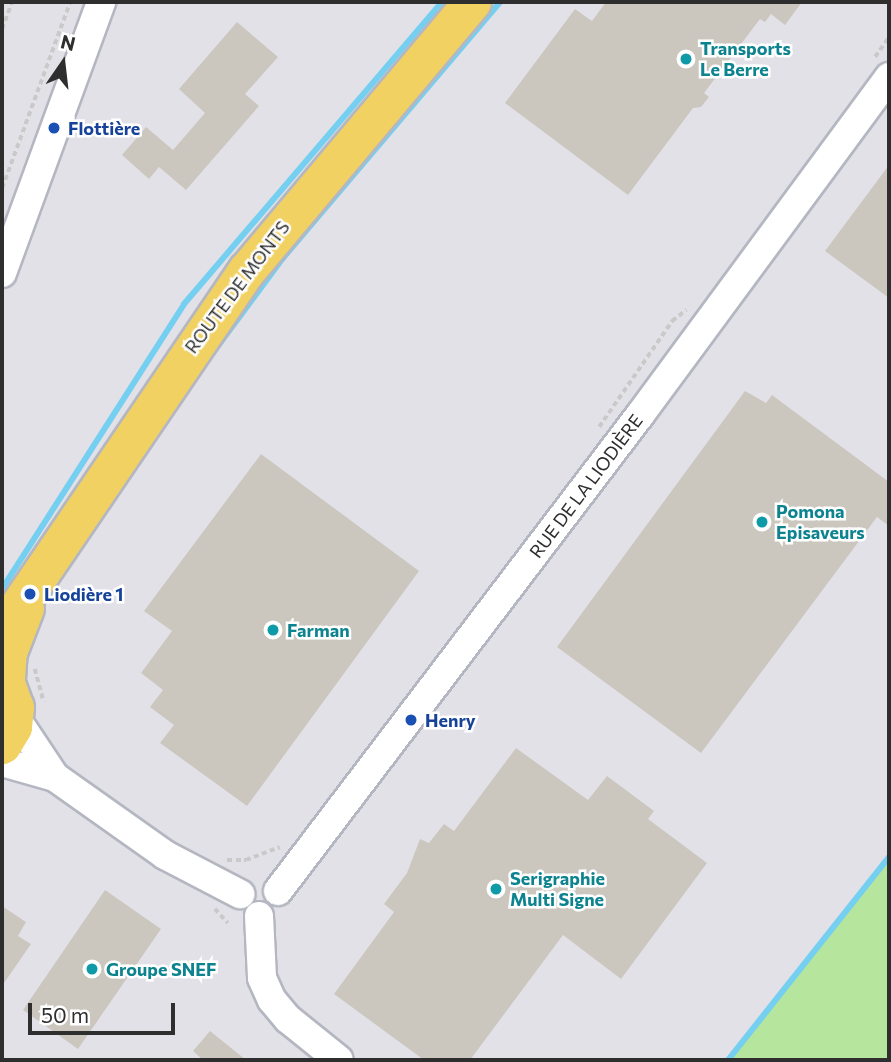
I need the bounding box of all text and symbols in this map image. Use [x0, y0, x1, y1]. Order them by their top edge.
north arrow [28, 28, 98, 98]
text: N [58, 29, 78, 55]
place label: Transports Le Berre [700, 38, 791, 80]
marker: Transports Le Berre [678, 51, 694, 67]
place label: Flottière [68, 117, 140, 139]
marker: Flottière [46, 120, 62, 136]
street label: ROUTE DE MONTS [180, 217, 294, 357]
street label: RUE DE LA LIODIÈRE [525, 410, 647, 562]
place label: Pomona Episaveurs [776, 501, 865, 544]
marker: Pomona Episaveurs [754, 514, 770, 530]
place label: Liodière 1 [44, 583, 123, 605]
marker: Liodière 1 [22, 586, 38, 602]
place label: Farman [287, 619, 350, 641]
marker: Farman [265, 622, 281, 638]
place label: Henry [425, 709, 476, 731]
marker: Henry [403, 712, 419, 728]
place label: Serigraphie Multi Signe [510, 868, 605, 910]
marker: Serigraphie Multi Signe [488, 881, 504, 897]
place label: Groupe SNEF [106, 958, 216, 980]
marker: Groupe SNEF [84, 961, 100, 977]
scale bar [32, 988, 178, 1032]
text: 50 m [41, 1002, 89, 1027]

